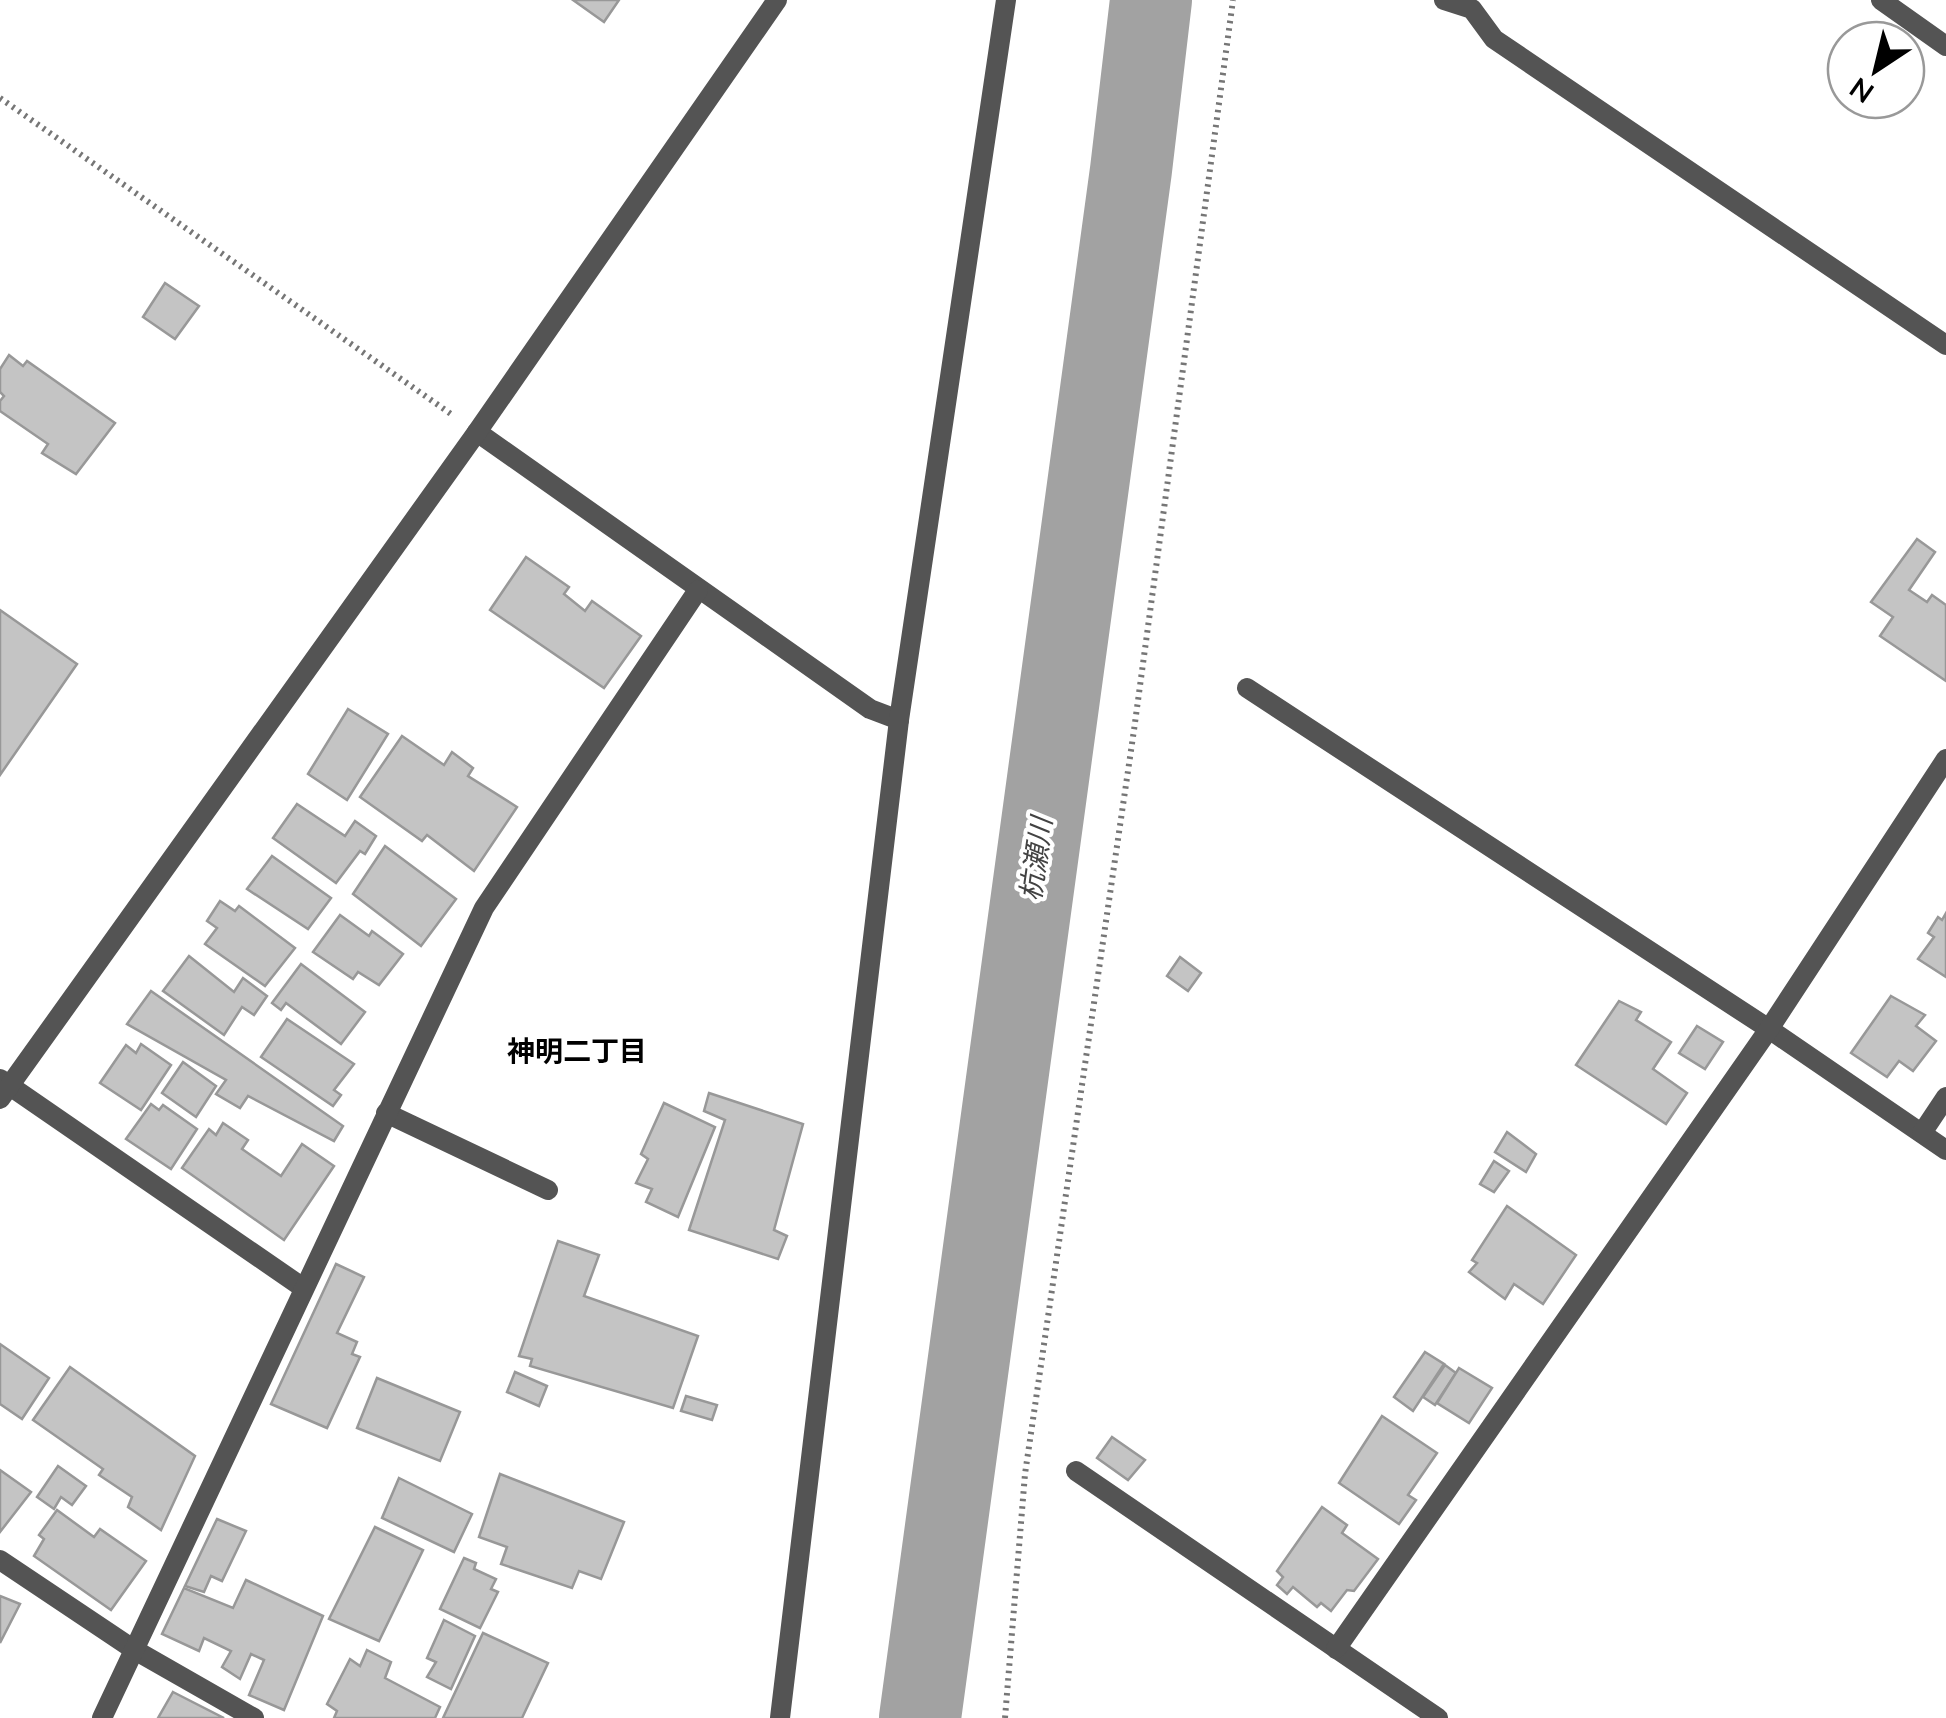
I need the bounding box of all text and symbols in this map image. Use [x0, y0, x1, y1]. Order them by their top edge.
north arrow [1826, 20, 1926, 120]
text: N [1843, 70, 1880, 111]
water label: 杭瀬川 [1012, 812, 1059, 903]
district label: 神明二丁目 [507, 1033, 647, 1068]

